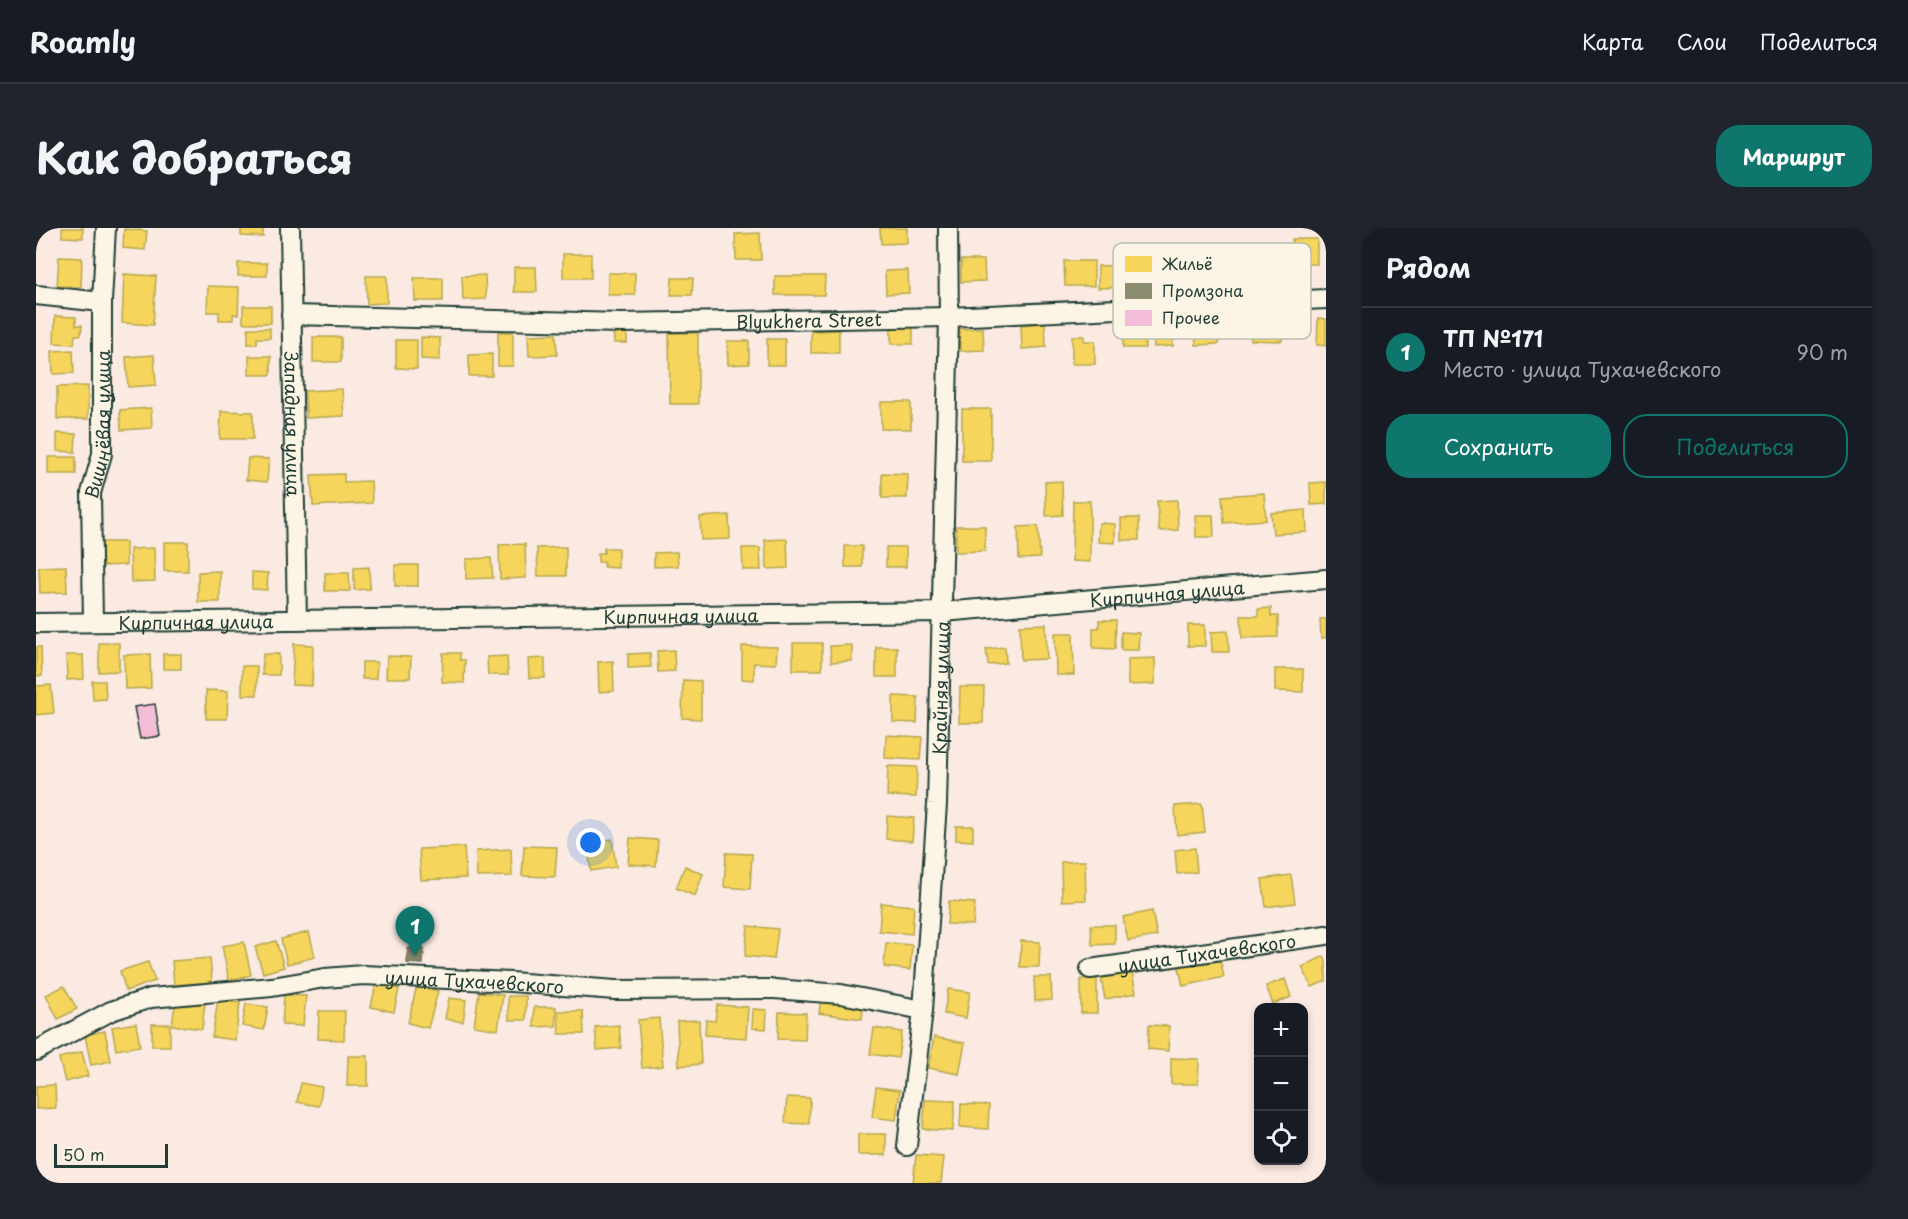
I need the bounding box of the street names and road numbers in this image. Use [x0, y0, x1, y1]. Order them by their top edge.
street label: Blyukhera Street [736, 305, 882, 334]
street label: Вишнёвая улица [77, 349, 116, 501]
street label: Западная улица [279, 351, 308, 497]
street label: Кирпичная улица [1089, 573, 1246, 613]
street label: Кирпичная улица [603, 601, 759, 630]
street label: Кирпичная улица [118, 607, 274, 635]
street label: Крайняя улица [925, 619, 955, 755]
street label: улица Тухачевского [1116, 926, 1298, 978]
street label: улица Тухачевского [384, 963, 565, 1000]

